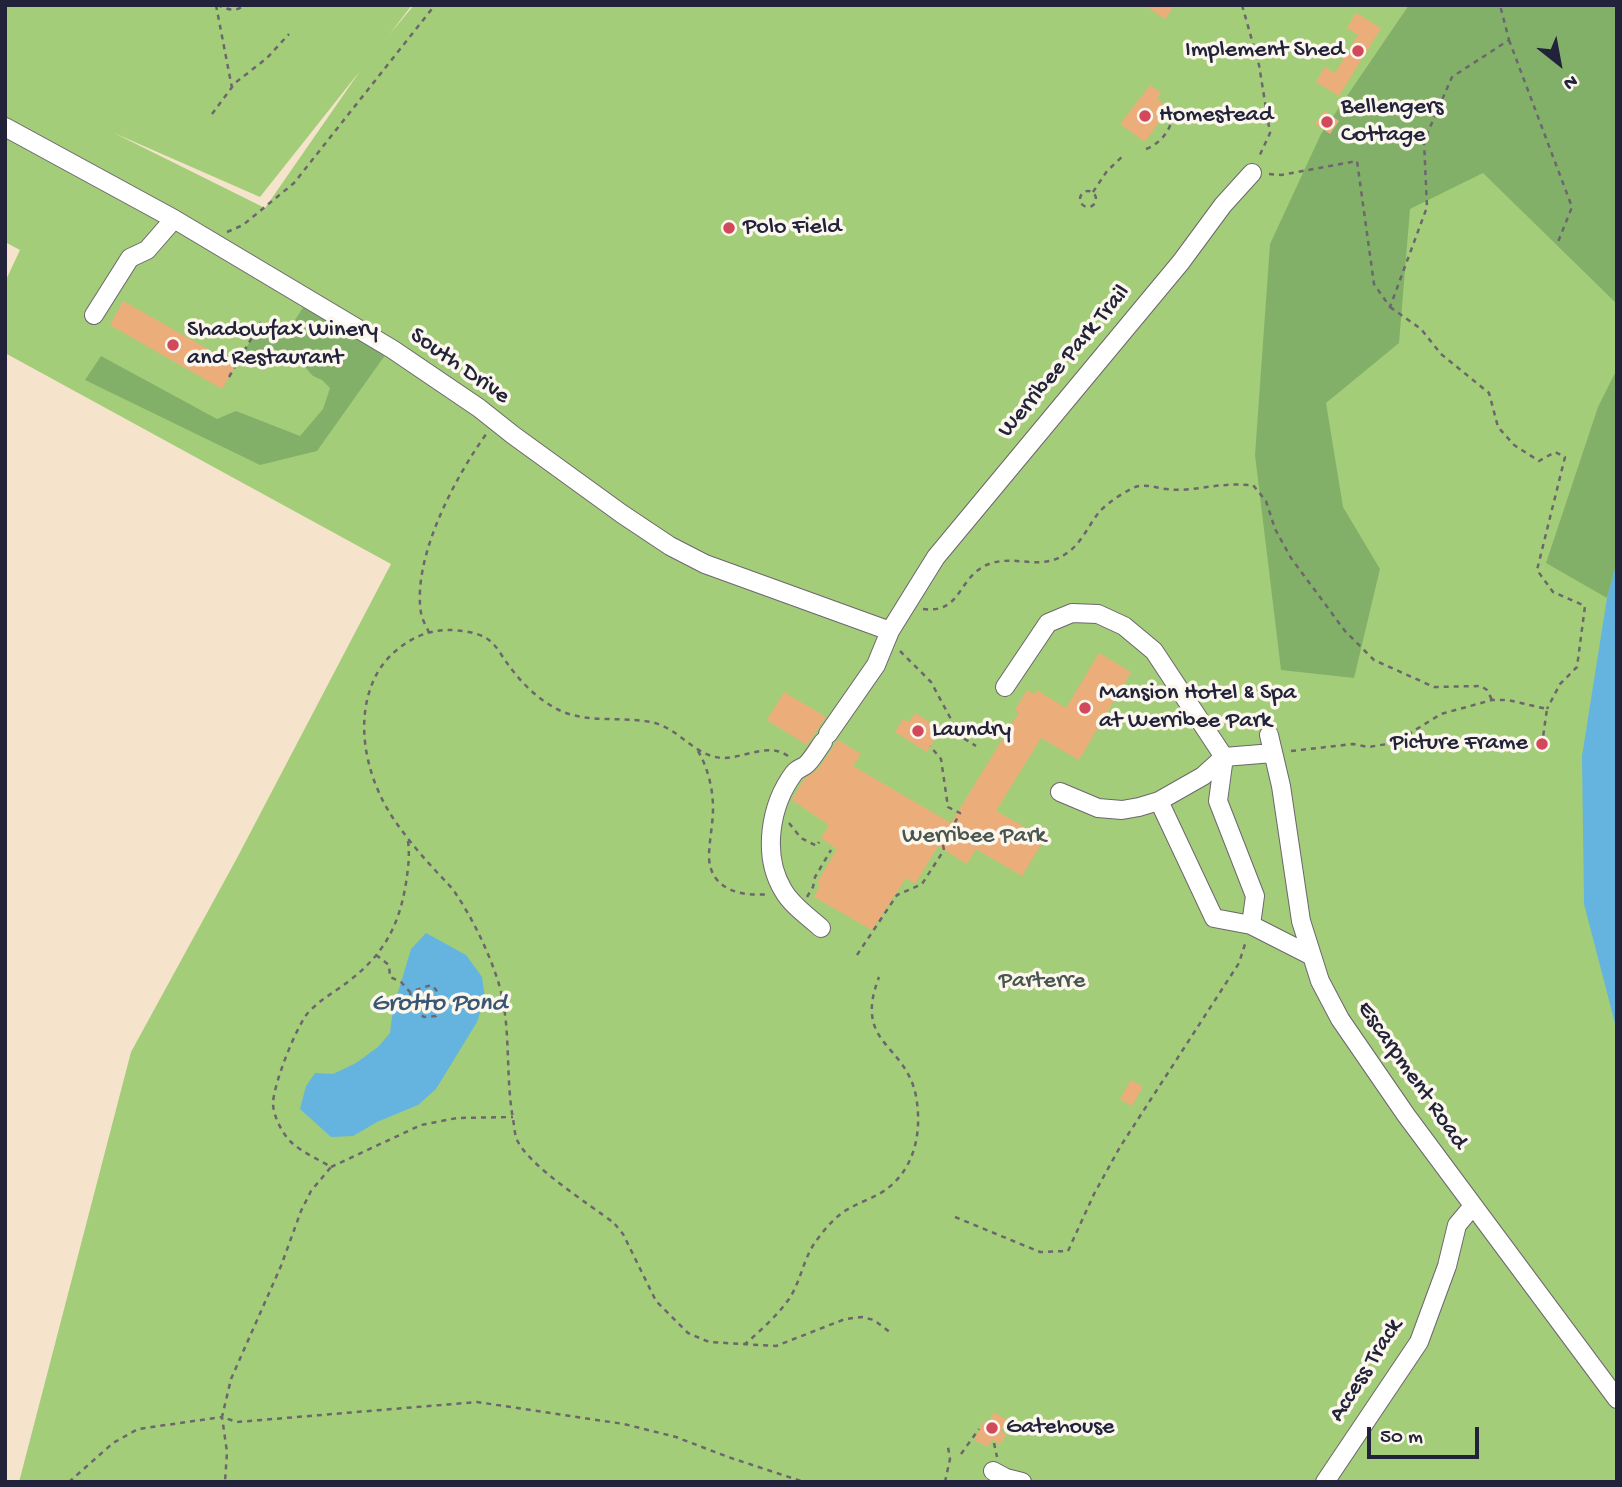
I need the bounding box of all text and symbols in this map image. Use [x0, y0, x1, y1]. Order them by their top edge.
north arrow [1524, 28, 1594, 98]
place label: Implement Shed [1185, 37, 1344, 65]
marker: Implement Shed [1350, 43, 1366, 59]
text: N [1559, 68, 1581, 94]
place label: Bellengers Cottage [1341, 94, 1443, 150]
place label: Homestead [1159, 102, 1273, 130]
marker: Homestead [1137, 108, 1153, 124]
marker: Bellengers Cottage [1319, 114, 1335, 130]
place label: Polo Field [743, 214, 841, 242]
marker: Polo Field [721, 220, 737, 236]
street label: Werribee Park Trail [993, 280, 1137, 444]
place label: Shadowfax Winery and Restaurant [187, 317, 378, 373]
street label: South Drive [403, 322, 515, 412]
marker: Shadowfax Winery and Restaurant [165, 337, 181, 353]
place label: Mansion Hotel & Spa at Werribee Park [1099, 680, 1296, 736]
marker: Mansion Hotel & Spa at Werribee Park [1077, 700, 1093, 716]
place label: Laundry [932, 717, 1011, 745]
marker: Laundry [910, 723, 926, 739]
place label: Picture Frame [1390, 730, 1528, 758]
marker: Picture Frame [1534, 736, 1550, 752]
park label: Werribee Park [902, 823, 1046, 851]
park label: Parterre [999, 968, 1085, 996]
water label: Grotto Pond [371, 989, 507, 1021]
street label: Escarpment Road [1349, 996, 1473, 1156]
street label: Access Track [1324, 1314, 1410, 1428]
place label: Gatehouse [1006, 1414, 1114, 1442]
scale bar [1370, 1414, 1482, 1458]
marker: Gatehouse [984, 1420, 1000, 1436]
text: 50 m [1380, 1426, 1423, 1451]

